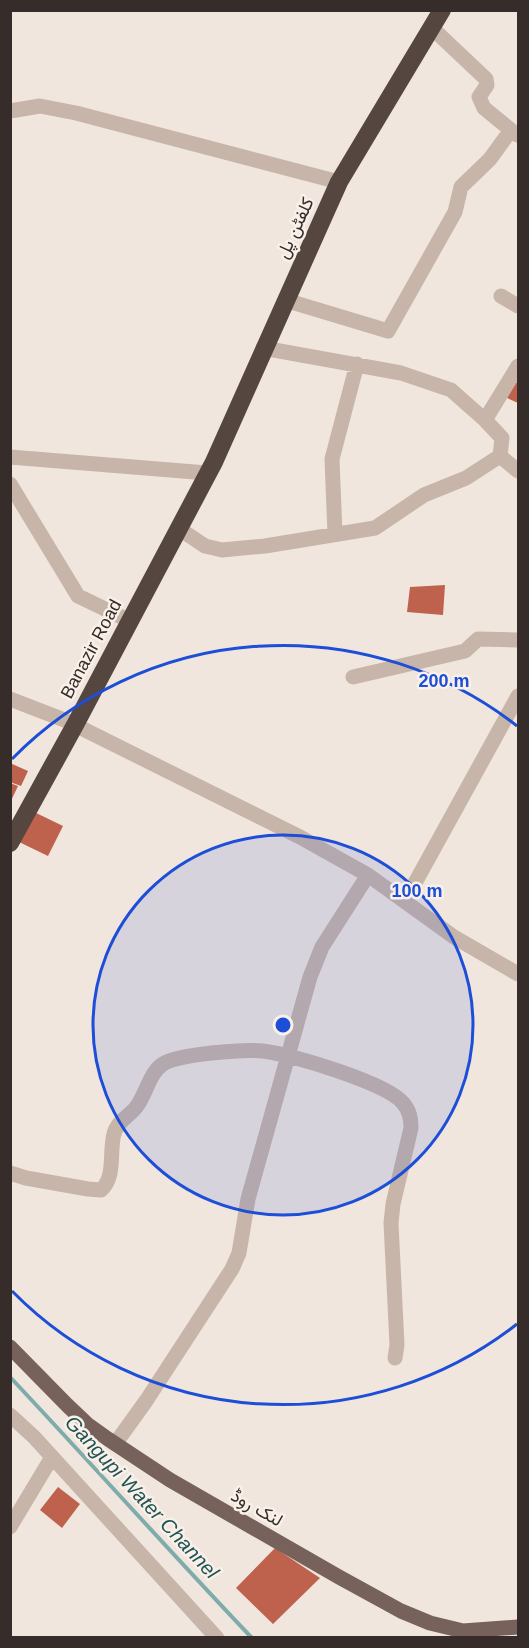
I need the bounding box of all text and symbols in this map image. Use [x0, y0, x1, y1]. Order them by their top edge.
street label: کلفٹن پل [272, 194, 320, 263]
street label: Banazir Road [57, 596, 125, 702]
text: 200 m [418, 671, 470, 691]
text: 100 m [391, 881, 443, 901]
centre of rings [273, 1015, 293, 1035]
water label: Gangupi Water Channel [61, 1411, 223, 1583]
street label: لنک روڈ [227, 1485, 286, 1531]

